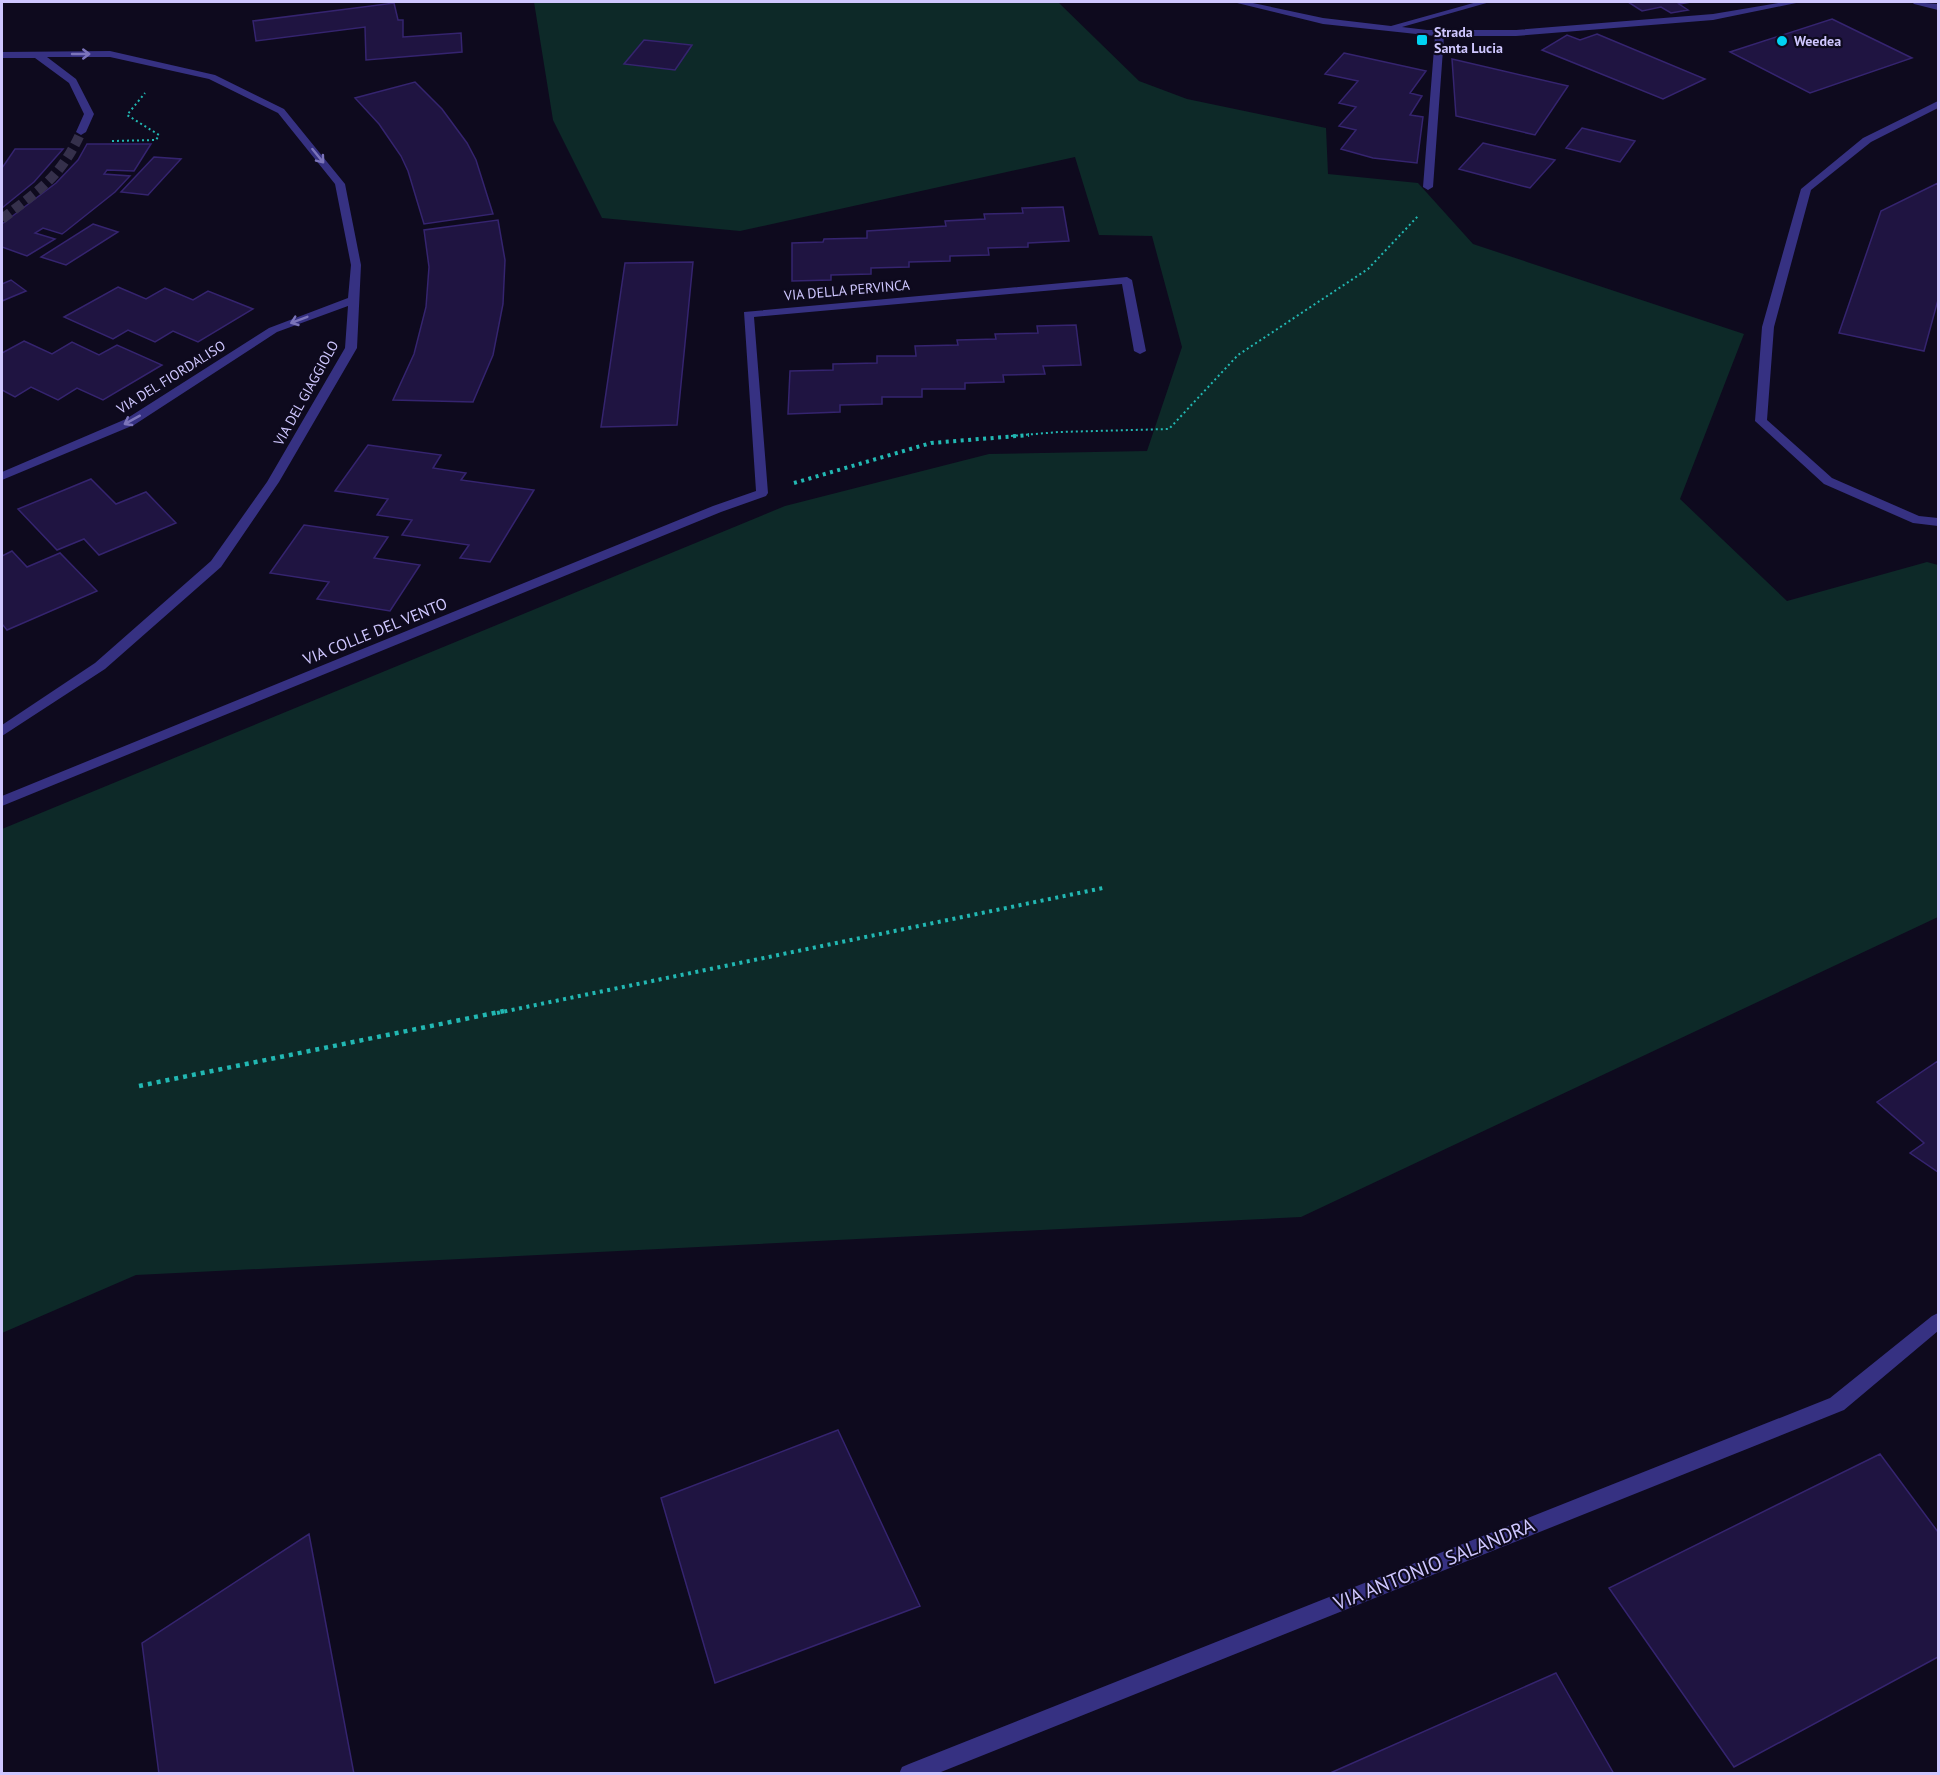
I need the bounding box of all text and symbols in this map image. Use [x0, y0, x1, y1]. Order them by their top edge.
place label: Strada Santa Lucia [1434, 23, 1503, 57]
place label: Weedea [1794, 32, 1841, 50]
marker: Strada Santa Lucia [1415, 33, 1429, 47]
marker: Weedea [1775, 34, 1789, 48]
one-way arrow [70, 48, 90, 60]
one-way arrow [311, 148, 324, 164]
street label: VIA DELLA PERVINCA [782, 275, 911, 305]
one-way arrow [290, 316, 309, 327]
street label: VIA DEL FIORDALISO [112, 336, 229, 418]
street label: VIA DEL GIAGGIOLO [269, 337, 342, 450]
one-way arrow [124, 414, 141, 426]
street label: VIA COLLE DEL VENTO [299, 593, 450, 669]
street label: VIA ANTONIO SALANDRA [1329, 1512, 1538, 1617]

